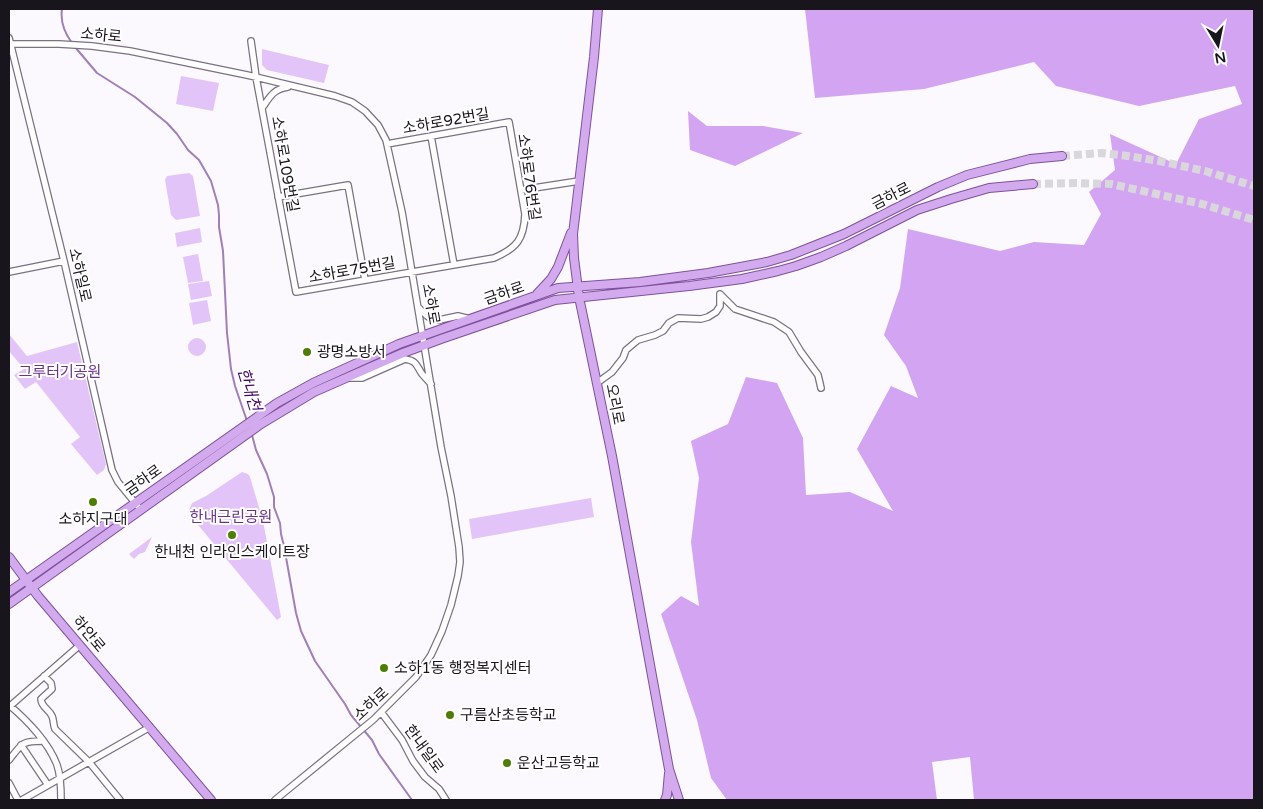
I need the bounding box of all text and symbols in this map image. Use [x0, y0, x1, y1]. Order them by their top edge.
north arrow [1193, 20, 1243, 70]
street label: 소하로 [80, 24, 122, 46]
text: N [1213, 48, 1227, 67]
street label: 소하로92번길 [401, 105, 491, 137]
street label: 소하로109번길 [268, 115, 302, 213]
street label: 소하로76번길 [514, 132, 544, 222]
street label: 금하로 [868, 179, 914, 213]
street label: 소하일로 [65, 246, 95, 304]
street label: 소하로75번길 [307, 254, 397, 286]
street label: 금하로 [481, 278, 527, 308]
street label: 소하로 [419, 282, 443, 326]
place label: 광명소방서 [317, 343, 386, 361]
marker: 광명소방서 [301, 346, 313, 358]
park label: 그루터기공원 [19, 363, 101, 381]
water label: 한내천 [233, 365, 266, 416]
street label: 오리로 [602, 382, 628, 426]
street label: 금하로 [121, 461, 165, 499]
marker: 소하지구대 [87, 496, 99, 508]
park label: 한내근린공원 [190, 508, 272, 526]
place label: 소하지구대 [58, 510, 128, 528]
marker: 한내천 인라인스케이트장 [226, 529, 238, 541]
place label: 한내천 인라인스케이트장 [154, 543, 310, 561]
street label: 하안로 [69, 612, 109, 656]
place label: 소하1동 행정복지센터 [394, 659, 532, 677]
marker: 소하1동 행정복지센터 [378, 662, 390, 674]
street label: 소하로 [350, 683, 392, 725]
place label: 구름산초등학교 [460, 706, 557, 724]
marker: 구름산초등학교 [444, 709, 456, 721]
street label: 한내일로 [400, 721, 448, 777]
place label: 운산고등학교 [517, 754, 600, 772]
marker: 운산고등학교 [501, 757, 513, 769]

